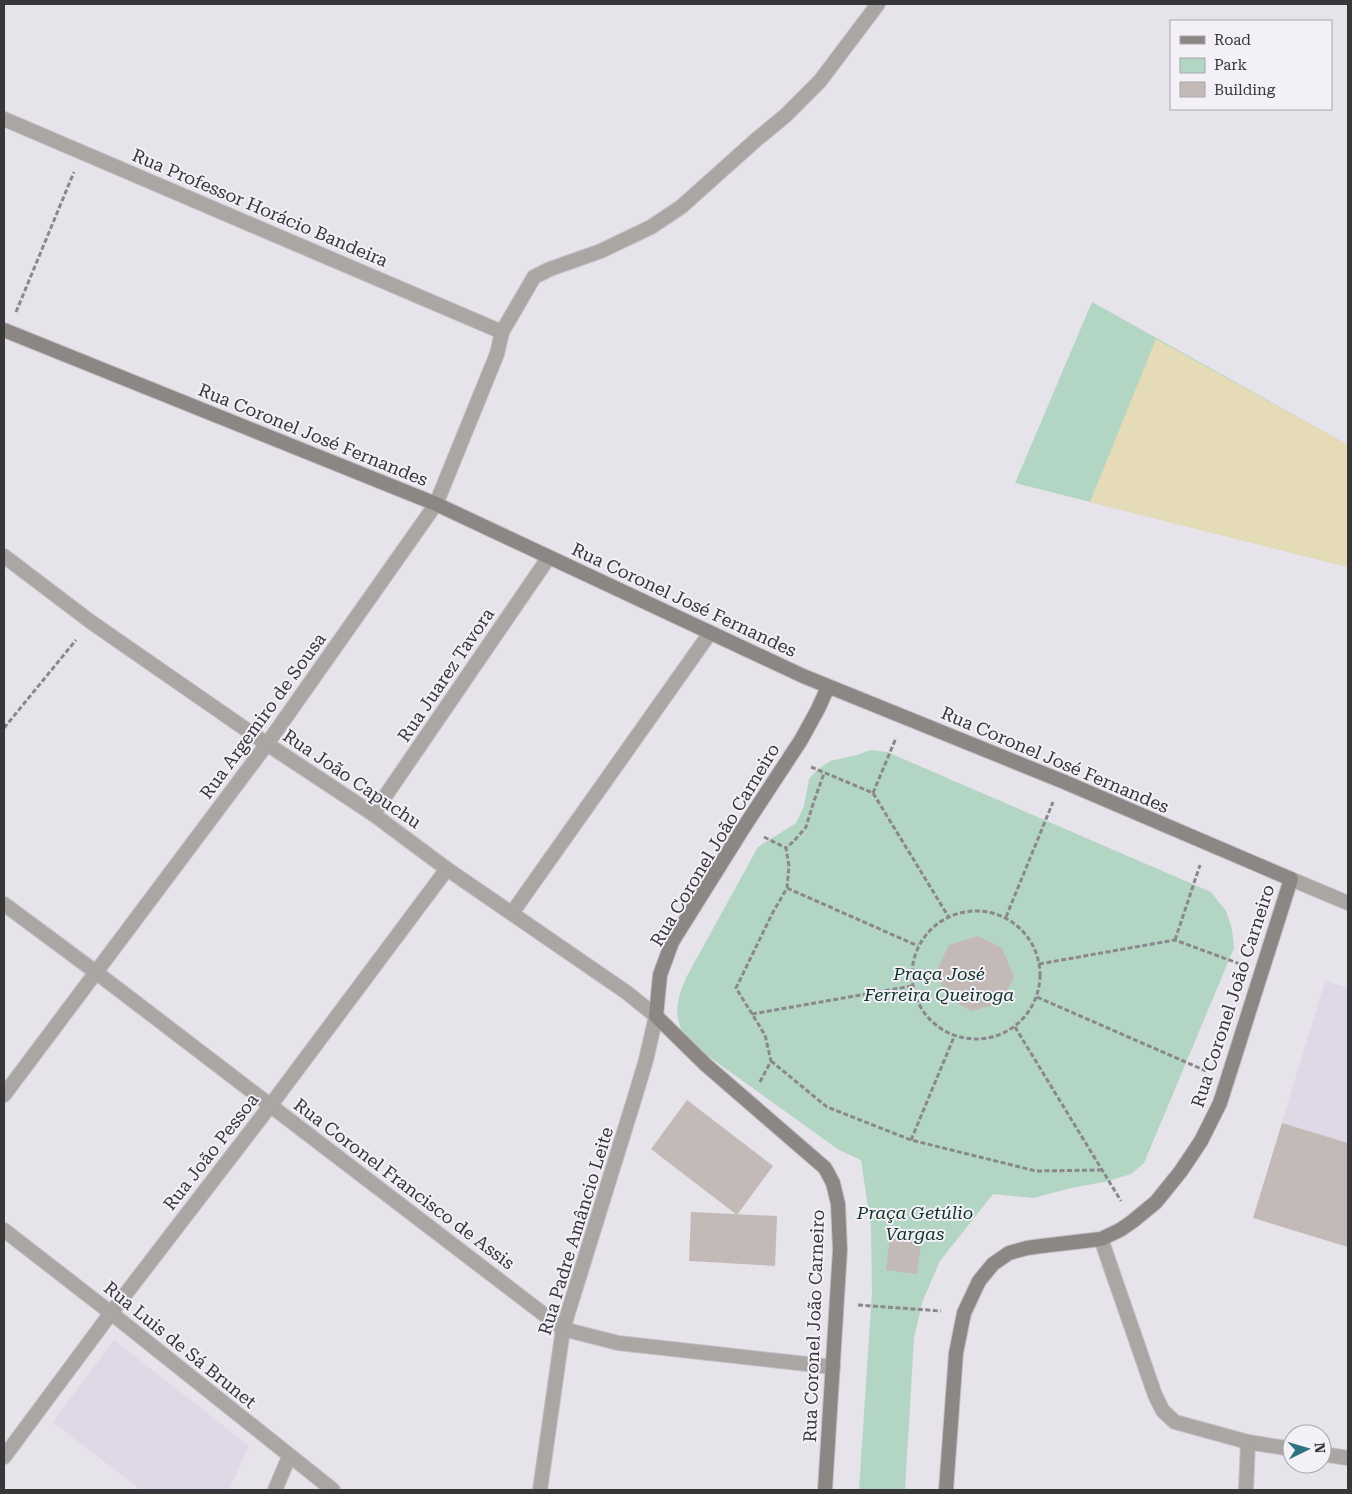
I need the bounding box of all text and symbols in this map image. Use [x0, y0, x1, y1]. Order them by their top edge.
legend [1170, 20, 1332, 110]
text: Road [1214, 31, 1251, 49]
text: Park [1214, 56, 1248, 74]
text: Building [1214, 81, 1276, 99]
street label: Rua Professor Horácio Bandeira [129, 144, 391, 271]
street label: Rua Coronel José Fernandes [195, 379, 431, 490]
street label: Rua Coronel José Fernandes [569, 538, 800, 661]
street label: Rua Juarez Tavora [393, 604, 498, 746]
street label: Rua Argemiro de Sousa [195, 628, 330, 803]
street label: Rua Coronel José Fernandes [938, 702, 1172, 817]
street label: Rua João Capuchu [279, 725, 425, 833]
street label: Rua Coronel João Carneiro [646, 739, 784, 950]
street label: Rua Coronel João Carneiro [1187, 882, 1279, 1110]
park label: Praça José Ferreira Queiroga [863, 963, 1014, 1005]
street label: Rua João Pessoa [159, 1089, 263, 1214]
street label: Rua Coronel Francisco de Assis [290, 1094, 519, 1273]
street label: Rua Padre Amâncio Leite [534, 1124, 617, 1337]
park label: Praça Getúlio Vargas [856, 1202, 973, 1244]
street label: Rua Coronel João Carneiro [799, 1209, 828, 1443]
street label: Rua Luis de Sá Brunet [100, 1277, 261, 1413]
north arrow [1282, 1424, 1332, 1474]
text: N [1312, 1442, 1328, 1454]

